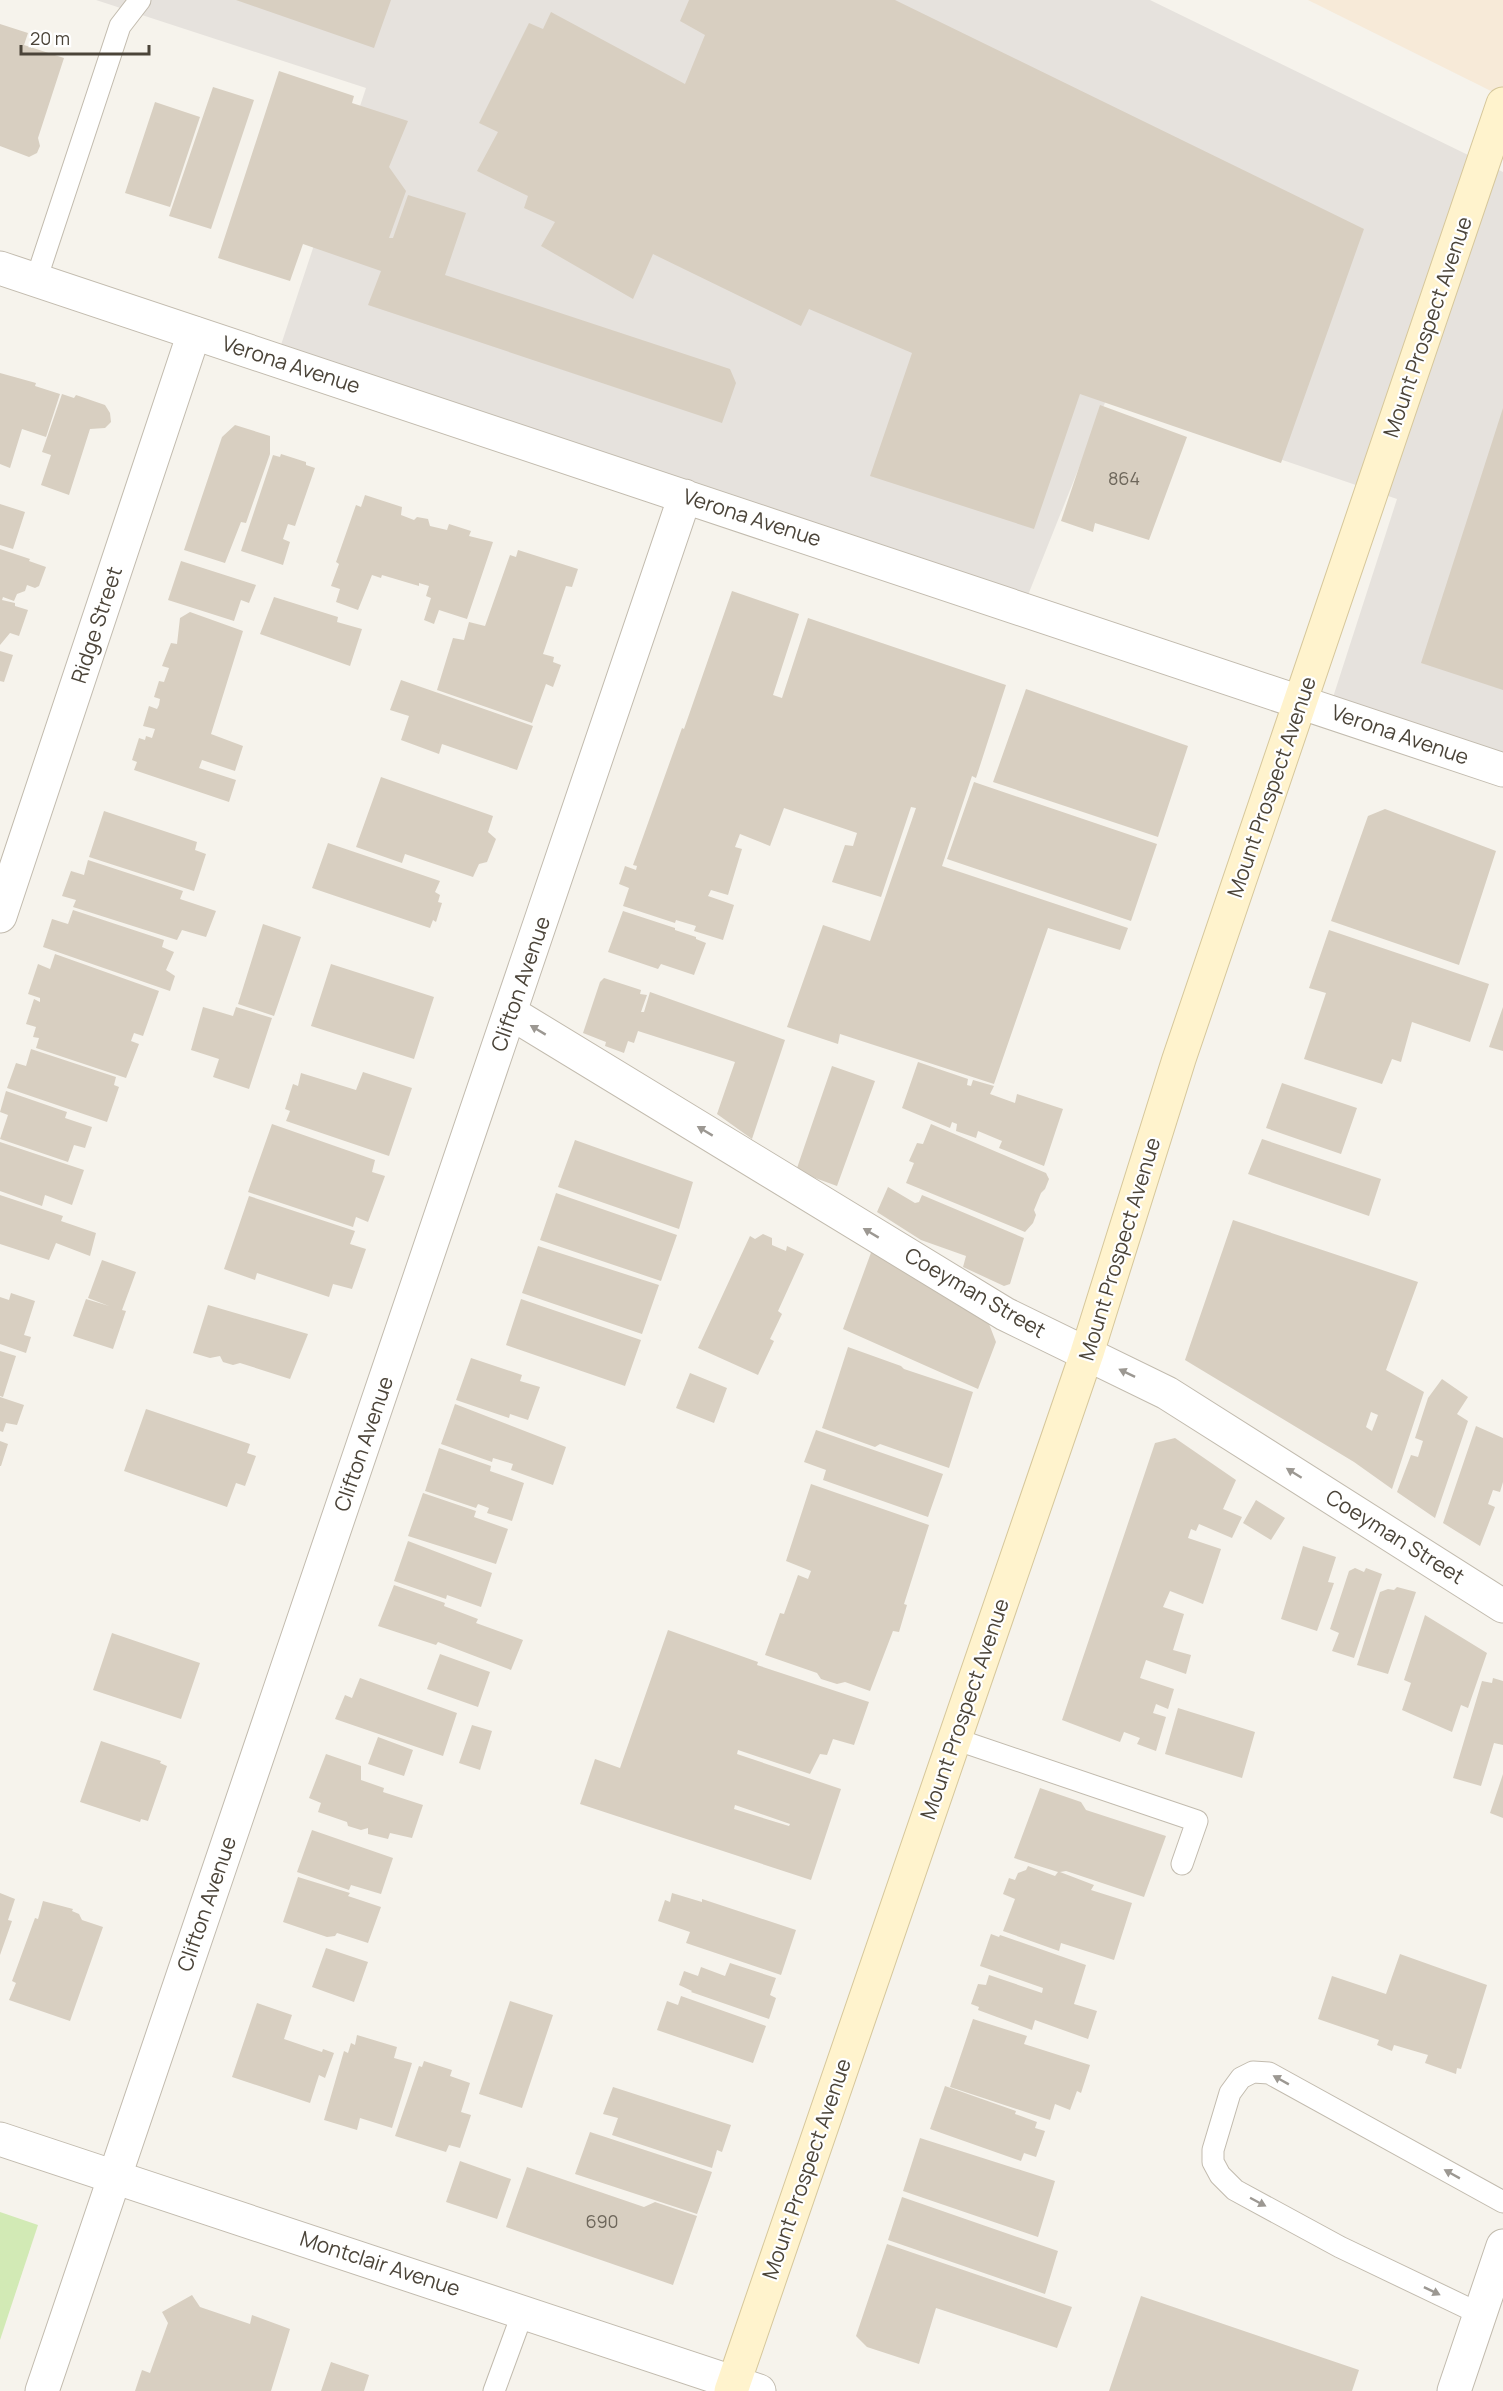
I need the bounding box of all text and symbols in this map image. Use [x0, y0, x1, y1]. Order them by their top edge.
scale bar [21, 18, 148, 56]
text: 20 m [30, 26, 70, 50]
street label: Mount Prospect Avenue [1376, 213, 1478, 441]
street label: Verona Avenue [219, 329, 364, 400]
house number: 864 [1108, 466, 1140, 490]
street label: Verona Avenue [680, 482, 825, 553]
street label: Ridge Street [64, 563, 128, 687]
street label: Mount Prospect Avenue [1220, 673, 1322, 901]
street label: Verona Avenue [1328, 697, 1473, 771]
street label: Clifton Avenue [484, 912, 556, 1055]
one-way arrow [530, 1024, 546, 1035]
one-way arrow [697, 1126, 713, 1137]
street label: Mount Prospect Avenue [1072, 1134, 1166, 1364]
one-way arrow [863, 1227, 879, 1238]
street label: Coeyman Street [900, 1240, 1051, 1344]
one-way arrow [1119, 1368, 1136, 1378]
street label: Clifton Avenue [327, 1372, 399, 1515]
one-way arrow [1286, 1468, 1302, 1479]
street label: Coeyman Street [1321, 1482, 1470, 1590]
street label: Mount Prospect Avenue [913, 1595, 1015, 1823]
street label: Clifton Avenue [170, 1832, 242, 1975]
street label: Mount Prospect Avenue [755, 2055, 857, 2283]
one-way arrow [1272, 2075, 1289, 2085]
one-way arrow [1443, 2169, 1460, 2179]
one-way arrow [1250, 2197, 1267, 2207]
house number: 690 [585, 2209, 619, 2233]
street label: Montclair Avenue [297, 2224, 464, 2302]
one-way arrow [1423, 2286, 1440, 2295]

